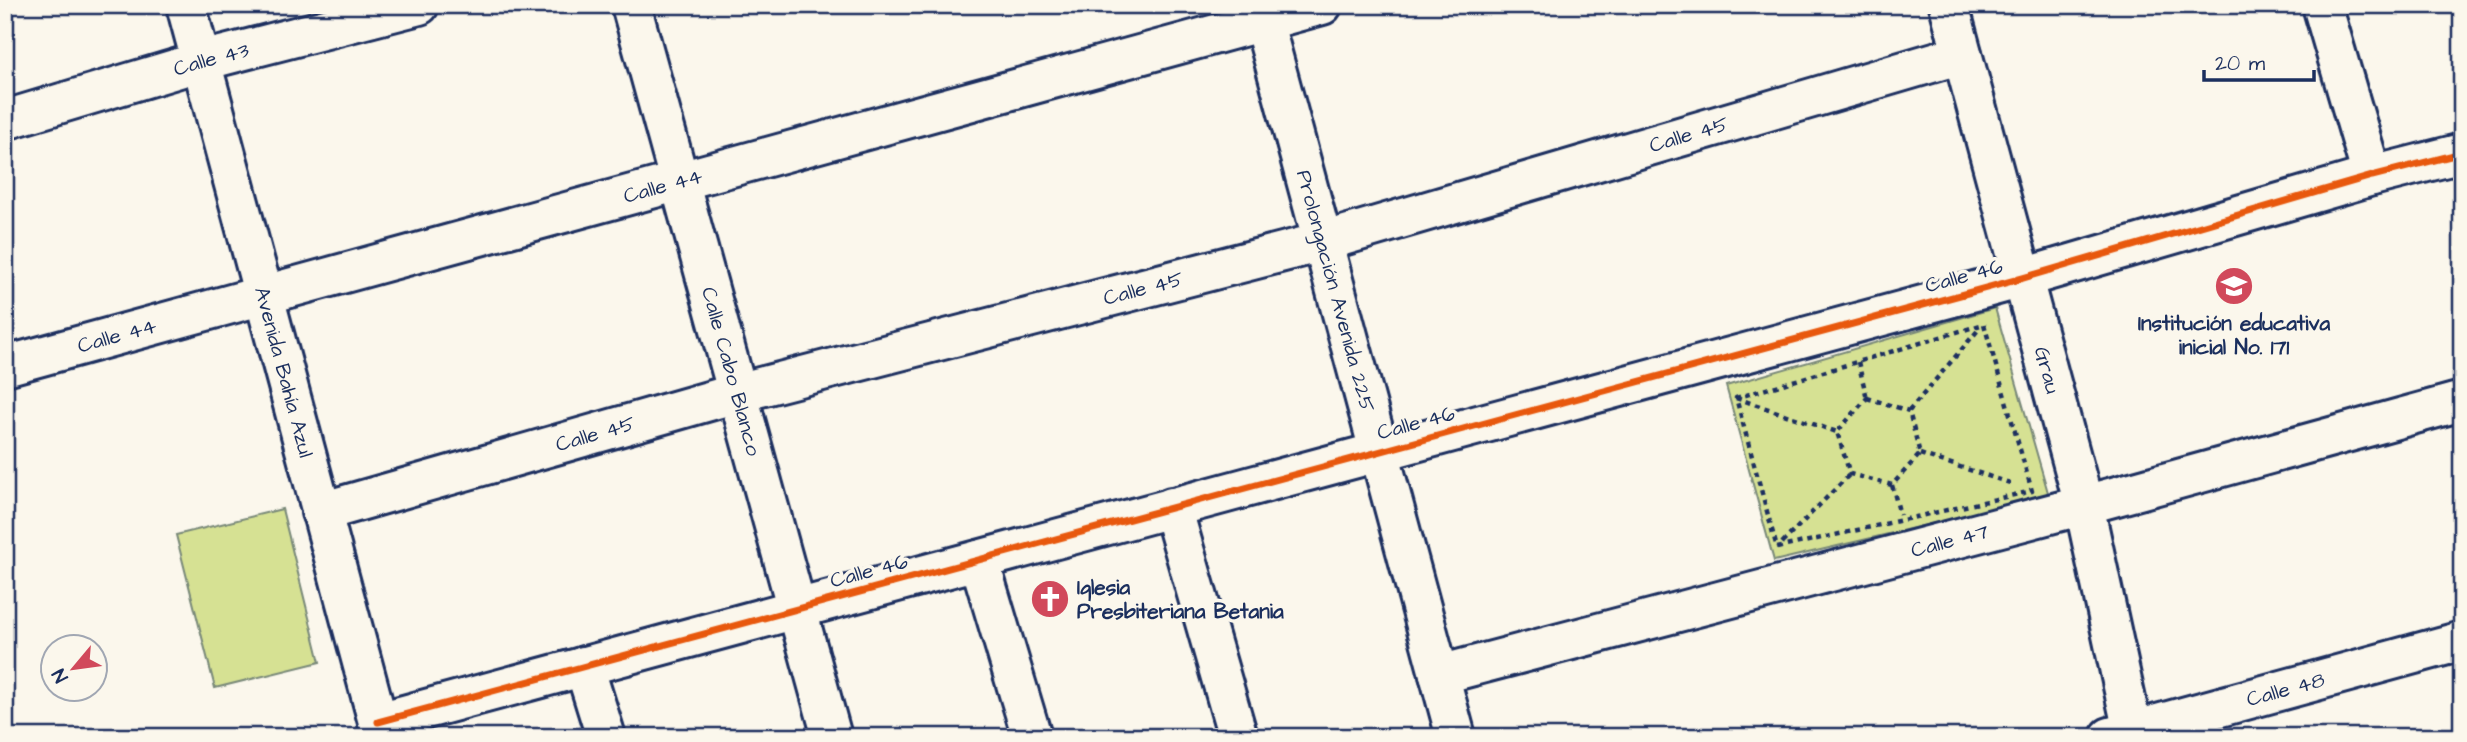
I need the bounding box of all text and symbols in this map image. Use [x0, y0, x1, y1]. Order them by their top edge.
street label: Calle 43 [170, 35, 252, 83]
scale bar [2204, 38, 2315, 82]
text: 20 m [2215, 49, 2266, 78]
street label: Calle 45 [1646, 109, 1732, 160]
street label: Calle 44 [620, 161, 705, 210]
street label: Prolongación Avenida 225 [1290, 167, 1382, 415]
street label: Calle 46 [1922, 252, 2006, 300]
street label: Calle 45 [1100, 264, 1186, 312]
school or university icon: Institución educativa inicial No. 171 [2213, 265, 2255, 307]
street label: Avenida Bahía Azul [248, 284, 321, 461]
street label: Calle Cabo Blanco [695, 284, 769, 459]
place label: Institución educativa inicial No. 171 [2138, 309, 2330, 362]
street label: Calle 44 [74, 311, 160, 360]
street label: Grau [2027, 343, 2068, 397]
street label: Calle 46 [1374, 399, 1458, 447]
street label: Calle 45 [552, 408, 638, 459]
street label: Calle 47 [1908, 516, 1992, 565]
street label: Calle 46 [827, 547, 911, 595]
place label: Iglesia Presbiteriana Betania [1077, 573, 1284, 626]
church icon: Iglesia Presbiteriana Betania [1029, 578, 1071, 620]
north arrow [38, 634, 108, 704]
text: N [46, 664, 75, 687]
street label: Calle 48 [2243, 665, 2328, 714]

